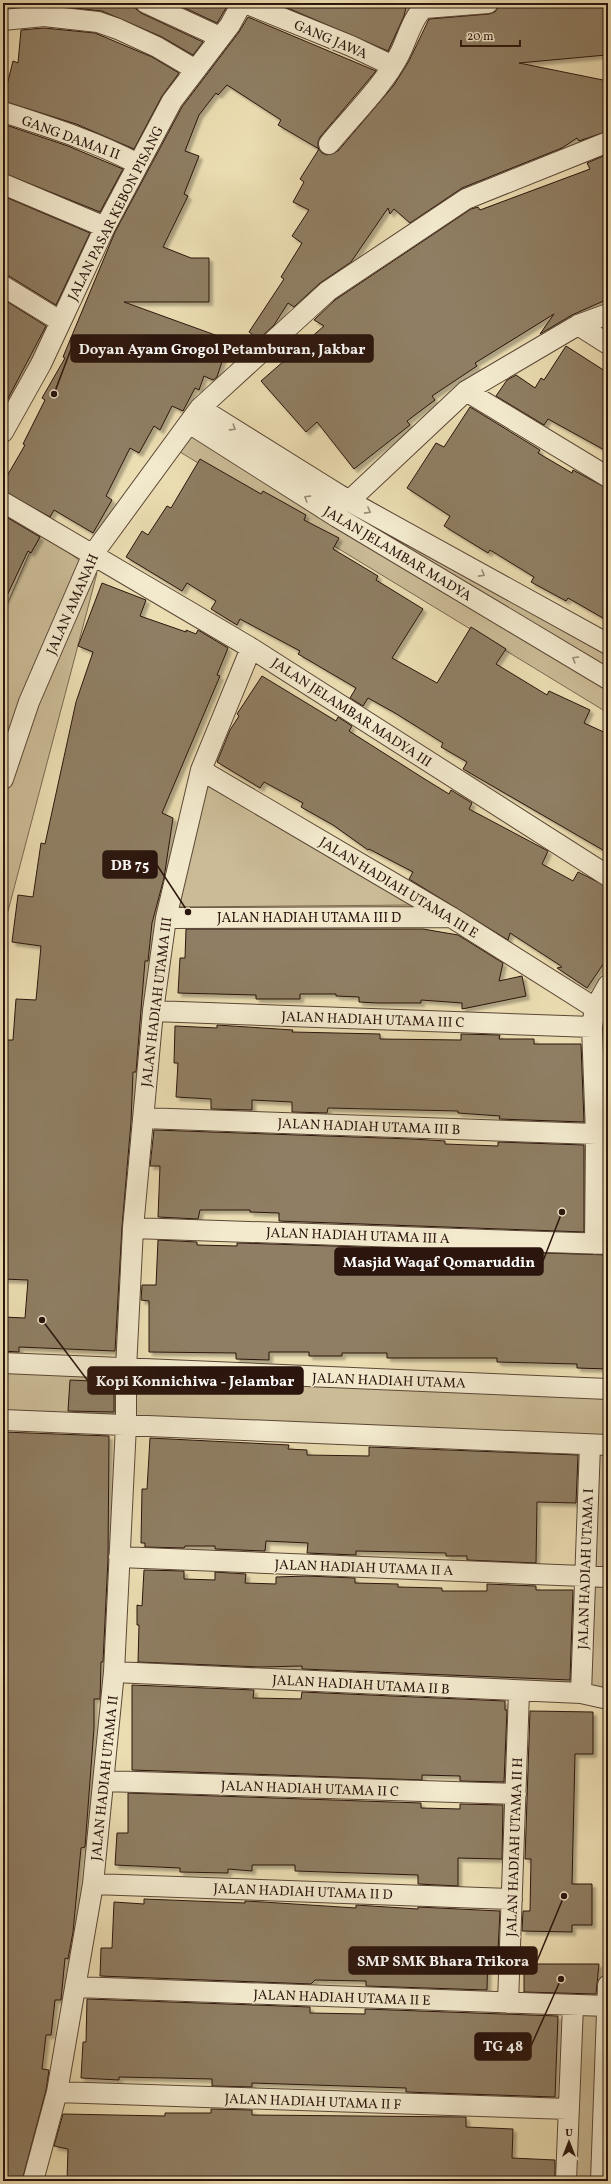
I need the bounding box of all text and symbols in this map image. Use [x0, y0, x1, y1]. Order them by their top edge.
street label: GANG JAWA [291, 16, 370, 65]
scale bar [461, 22, 520, 48]
text: 20 m [467, 29, 494, 45]
street label: GANG DAMAI II [19, 112, 122, 165]
street label: JALAN PASAR KEBON PISANG [64, 123, 169, 304]
callout: Doyan Ayam Grogol Petamburan, Jakbar [71, 335, 373, 362]
text: Doyan Ayam Grogol Petamburan, Jakbar [79, 340, 365, 361]
one-way arrow [229, 424, 236, 431]
one-way arrow [304, 495, 311, 503]
street label: JALAN JELAMBAR MADYA [319, 502, 475, 606]
one-way arrow [364, 506, 371, 514]
street label: JALAN AMANAH [43, 551, 104, 658]
one-way arrow [478, 570, 485, 577]
street label: JALAN JELAMBAR MADYA III [267, 654, 435, 772]
one-way arrow [572, 656, 579, 664]
street label: JALAN HADIAH UTAMA III E [315, 833, 481, 943]
callout: DB 75 [103, 851, 157, 878]
text: DB 75 [111, 856, 149, 877]
street label: JALAN HADIAH UTAMA III D [217, 909, 401, 928]
street label: JALAN HADIAH UTAMA III [138, 916, 177, 1088]
street label: JALAN HADIAH UTAMA III C [281, 1008, 465, 1033]
street label: JALAN HADIAH UTAMA III B [277, 1115, 461, 1140]
street label: JALAN HADIAH UTAMA III A [266, 1224, 450, 1249]
callout: Masjid Waqaf Qomaruddin [335, 1248, 543, 1275]
text: Masjid Waqaf Qomaruddin [343, 1253, 535, 1274]
callout: Kopi Konnichiwa - Jelambar [88, 1367, 303, 1394]
street label: JALAN HADIAH UTAMA [312, 1369, 466, 1394]
text: Kopi Konnichiwa - Jelambar [96, 1372, 294, 1393]
street label: JALAN HADIAH UTAMA I [574, 1488, 599, 1650]
street label: JALAN HADIAH UTAMA II A [274, 1556, 454, 1581]
street label: JALAN HADIAH UTAMA II B [272, 1671, 450, 1700]
street label: JALAN HADIAH UTAMA II [87, 1694, 124, 1862]
street label: JALAN HADIAH UTAMA II H [503, 1757, 528, 1937]
street label: JALAN HADIAH UTAMA II C [221, 1777, 399, 1802]
street label: JALAN HADIAH UTAMA II D [213, 1880, 393, 1905]
callout: SMP SMK Bhara Trikora [349, 1947, 537, 1974]
text: SMP SMK Bhara Trikora [357, 1952, 529, 1973]
street label: JALAN HADIAH UTAMA II E [253, 1986, 431, 2011]
callout: TG 48 [475, 2033, 531, 2060]
text: TG 48 [483, 2037, 523, 2058]
street label: JALAN HADIAH UTAMA II F [224, 2090, 402, 2115]
north arrow [549, 2122, 589, 2162]
text: U [565, 2126, 573, 2141]

